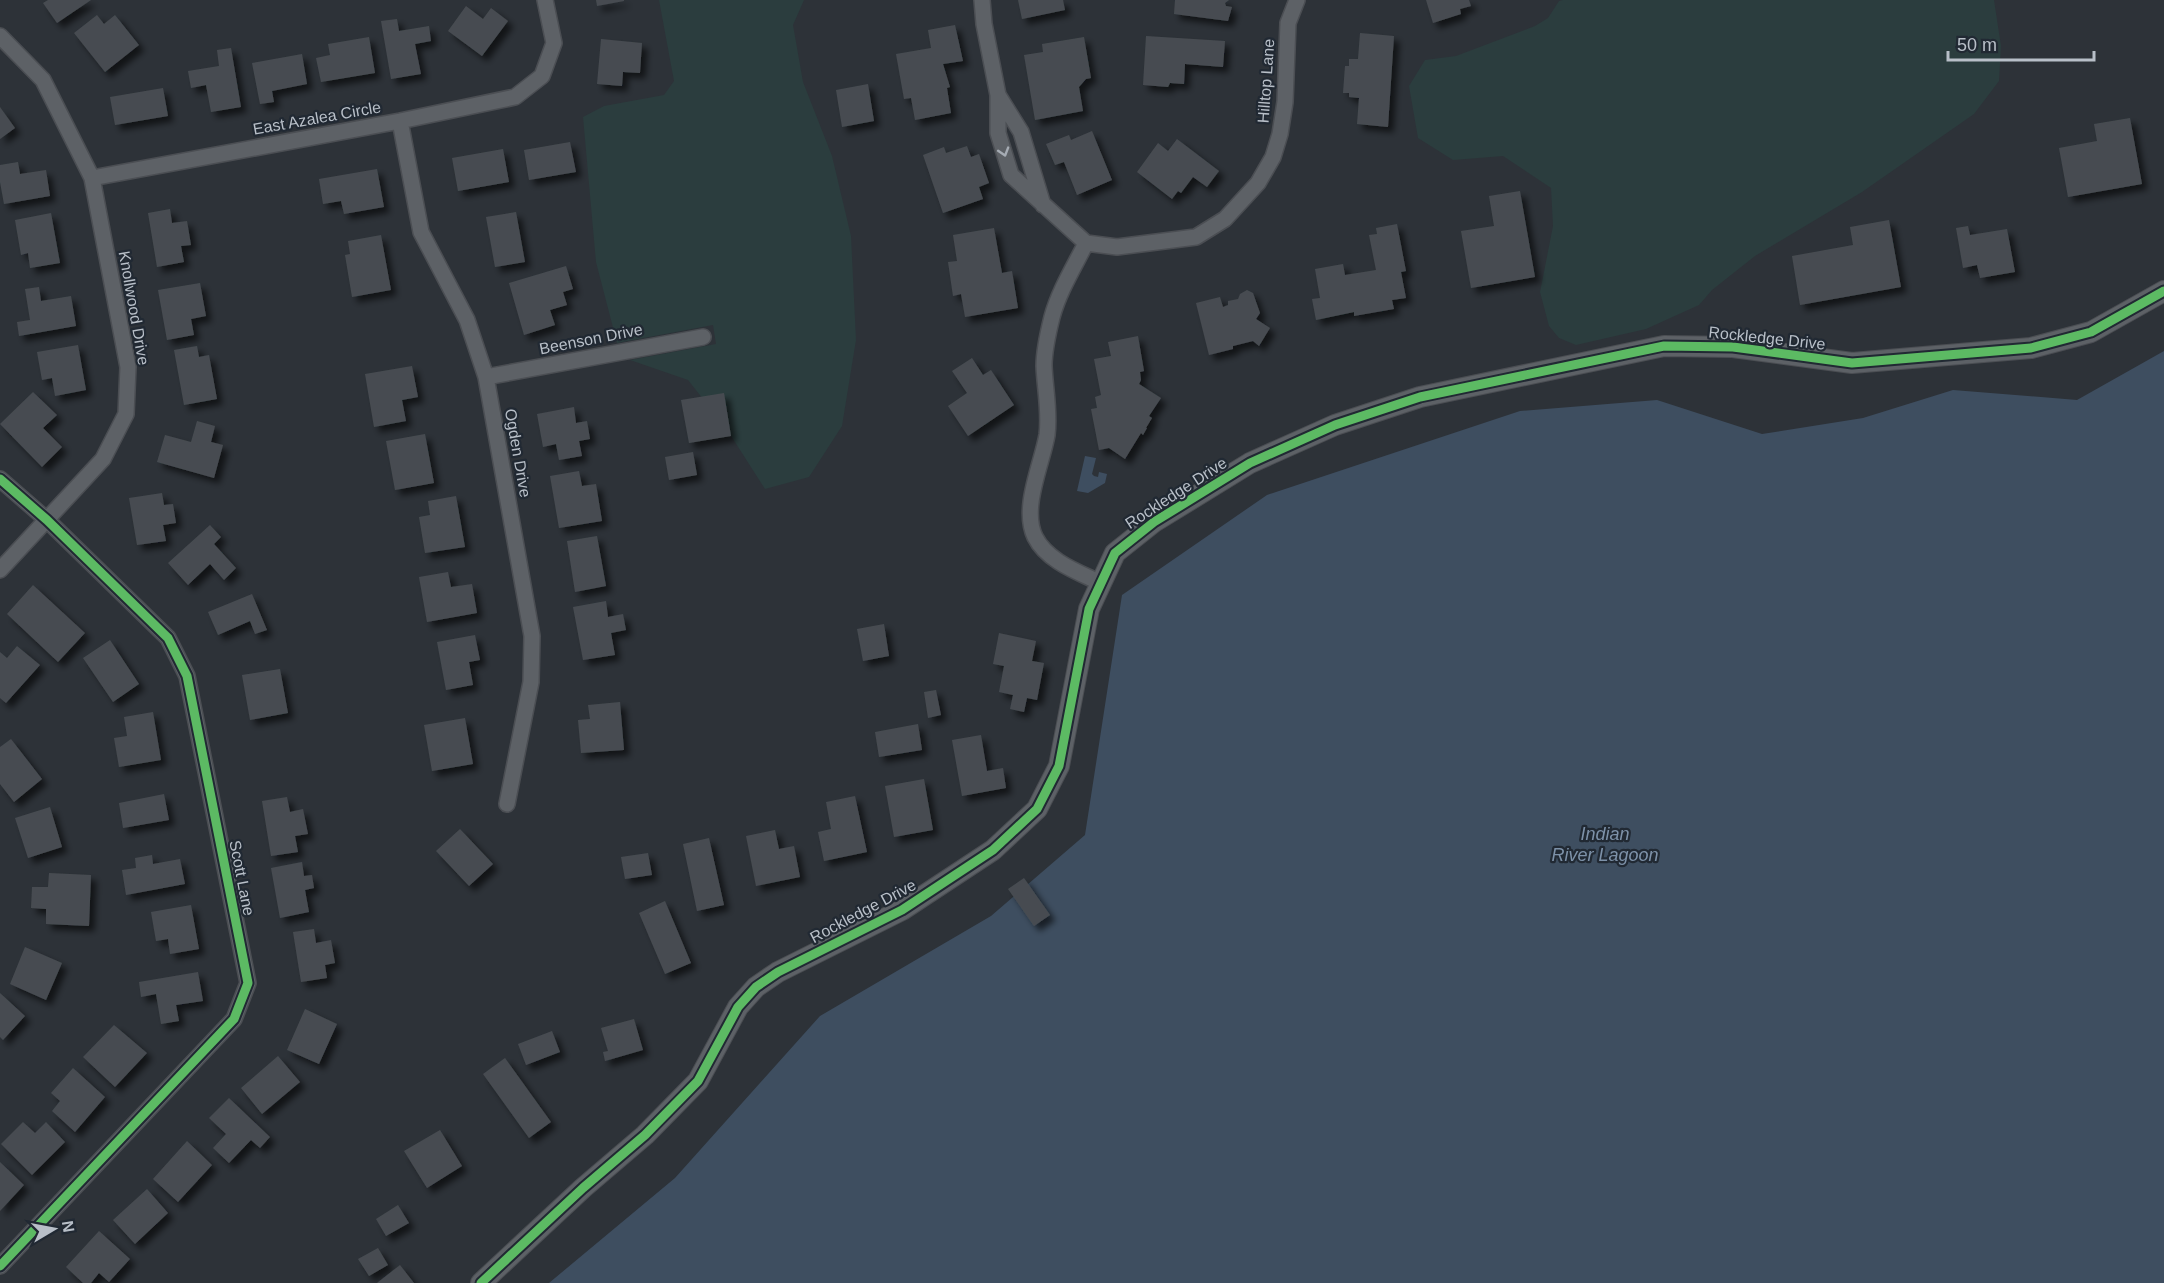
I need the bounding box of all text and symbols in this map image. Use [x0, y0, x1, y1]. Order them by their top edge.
scale bar [1948, 24, 2094, 62]
text: 50 m [1957, 35, 1997, 55]
street label: Hilltop Lane [1255, 38, 1277, 124]
street label: East Azalea Circle [252, 98, 383, 138]
one-way arrow [997, 146, 1009, 157]
street label: Knollwood Drive [116, 250, 152, 367]
street label: Beenson Drive [538, 321, 644, 357]
street label: Rockledge Drive [1708, 323, 1826, 353]
street label: Ogden Drive [502, 407, 534, 499]
street label: Rockledge Drive [1122, 454, 1230, 532]
water label: Indian River Lagoon [1551, 824, 1659, 865]
street label: Scott Lane [226, 839, 258, 917]
street label: Rockledge Drive [807, 876, 919, 946]
north arrow [24, 1199, 84, 1259]
text: N [59, 1219, 78, 1234]

